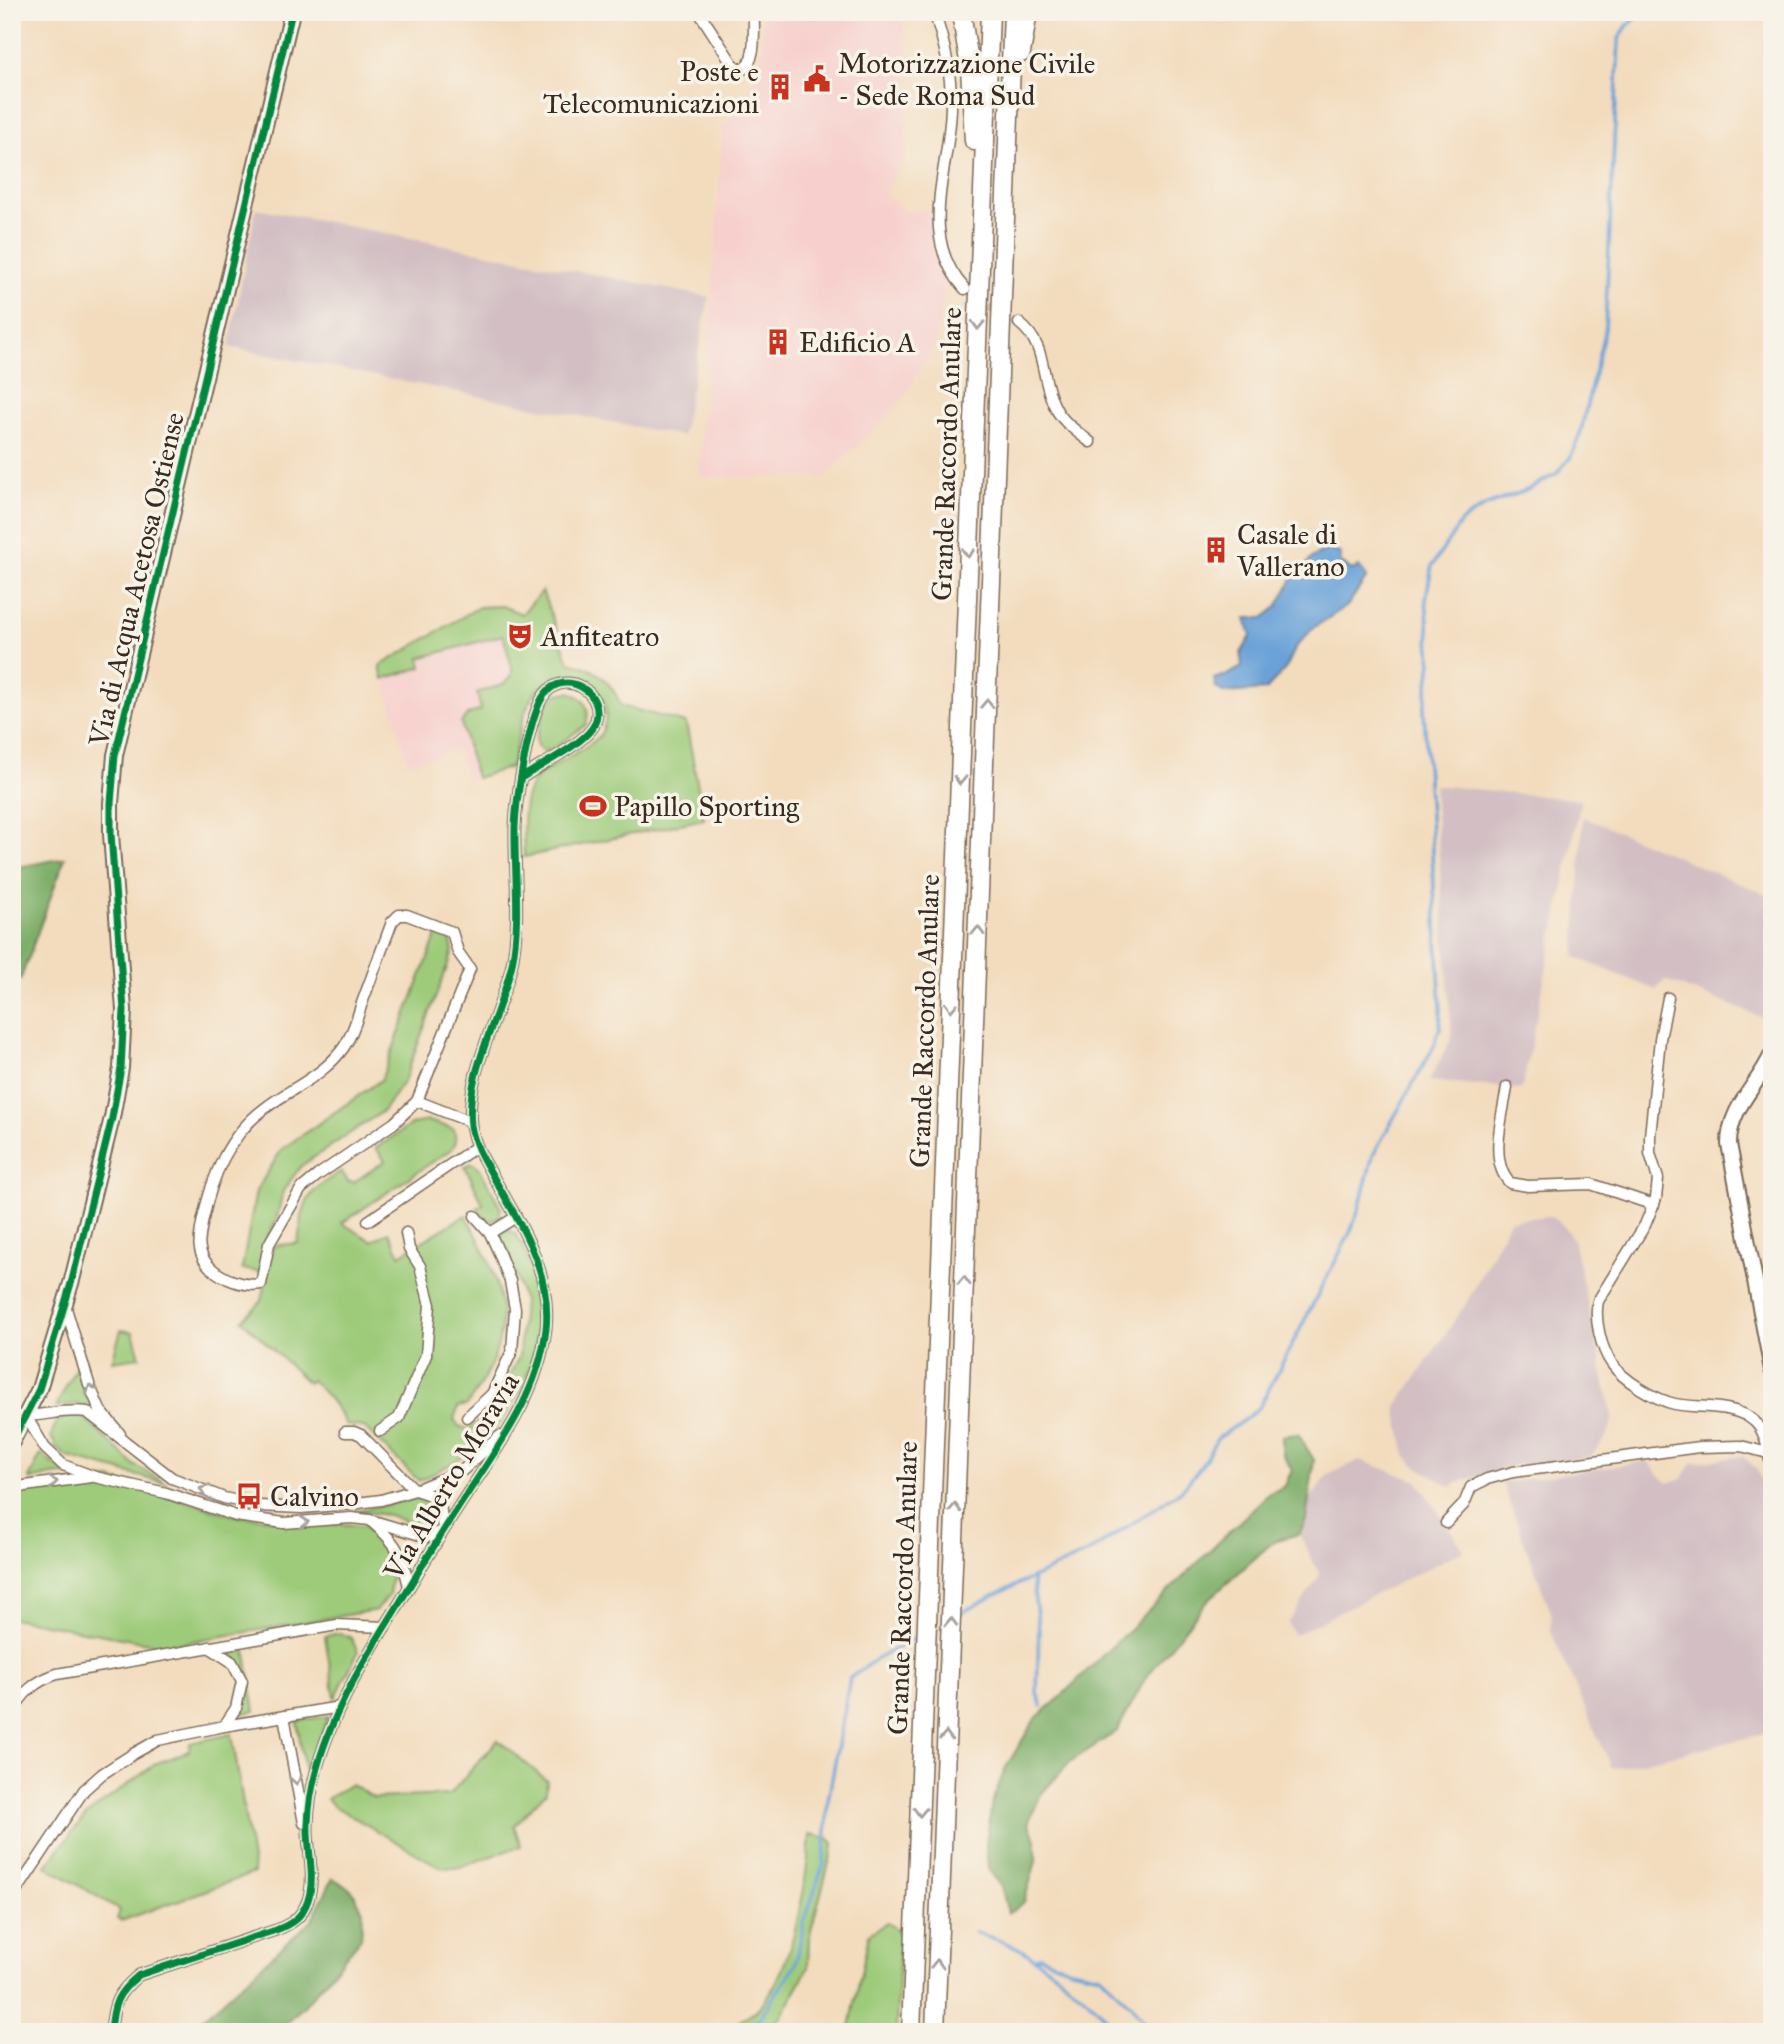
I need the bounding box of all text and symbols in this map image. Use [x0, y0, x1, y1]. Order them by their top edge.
place label: Motorizzazione Civile - Sede Roma Sud [838, 46, 1095, 113]
place label: Poste e Telecomunicazioni [543, 54, 759, 121]
public building icon: Motorizzazione Civile - Sede Roma Sud [802, 64, 832, 94]
building icon: Poste e Telecomunicazioni [765, 72, 795, 102]
street label: Grande Raccordo Anulare [924, 306, 969, 602]
one-way arrow [970, 320, 985, 331]
place label: Edificio A [799, 325, 916, 360]
building icon: Edificio A [763, 327, 793, 357]
street label: Via di Acqua Acetosa Ostiense [81, 409, 192, 751]
place label: Casale di Vallerano [1236, 517, 1345, 584]
building icon: Casale di Vallerano [1201, 535, 1231, 565]
one-way arrow [961, 547, 976, 558]
place label: Anfiteatro [540, 619, 659, 654]
theatre icon: Anfiteatro [505, 621, 535, 651]
one-way arrow [979, 698, 994, 709]
one-way arrow [952, 775, 967, 786]
place label: Papillo Sporting [614, 789, 800, 824]
sports icon: Papillo Sporting [578, 791, 608, 821]
street label: Grande Raccordo Anulare [902, 873, 947, 1169]
one-way arrow [970, 925, 985, 936]
one-way arrow [944, 1002, 959, 1013]
one-way arrow [956, 1275, 972, 1286]
street label: Via Alberto Moravia [375, 1366, 527, 1587]
one-way arrow [86, 1384, 100, 1396]
street label: Grande Raccordo Anulare [880, 1440, 925, 1736]
one-way arrow [47, 1475, 59, 1490]
place label: Calvino [270, 1479, 359, 1514]
bus stop icon: Calvino [234, 1481, 264, 1511]
one-way arrow [199, 1485, 211, 1499]
one-way arrow [947, 1503, 962, 1514]
one-way arrow [299, 1514, 310, 1529]
one-way arrow [943, 1616, 958, 1627]
one-way arrow [939, 1730, 954, 1741]
one-way arrow [288, 1774, 303, 1786]
one-way arrow [912, 1807, 927, 1818]
one-way arrow [930, 1958, 945, 1969]

